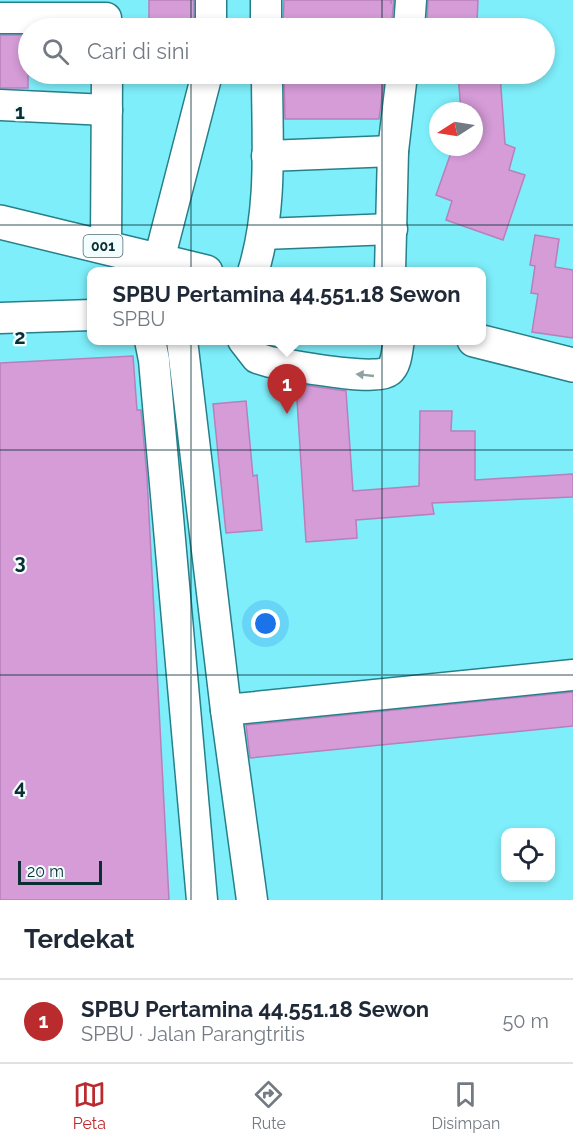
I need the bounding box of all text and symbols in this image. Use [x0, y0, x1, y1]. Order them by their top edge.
search box [18, 18, 555, 84]
icon: search [39, 35, 72, 68]
text: Cari di sini [87, 38, 189, 64]
text: 1 [15, 100, 25, 124]
north arrow [429, 102, 483, 156]
road number: 001 [84, 235, 122, 257]
popup [87, 267, 486, 345]
text: SPBU Pertamina 44.551.18 Sewon [112, 281, 461, 307]
text: SPBU [112, 307, 165, 331]
text: 2 [14, 325, 26, 349]
pin: 1 [268, 364, 306, 414]
one-way arrow [355, 370, 374, 380]
text: 3 [14, 550, 26, 574]
your location [251, 609, 280, 638]
text: 4 [14, 775, 26, 799]
map controls [501, 828, 555, 882]
button: locate [501, 828, 555, 882]
scale bar [18, 858, 102, 886]
text: 20 m [27, 862, 64, 881]
text: Terdekat [24, 924, 135, 954]
text: SPBU Pertamina 44.551.18 Sewon [81, 996, 429, 1022]
text: 1 [39, 1009, 48, 1033]
text: 50 m [502, 1009, 549, 1033]
text: SPBU · Jalan Parangtritis [81, 1022, 305, 1046]
tab: Peta [73, 1078, 106, 1133]
tab: Rute [251, 1078, 286, 1133]
tab: Disimpan [431, 1078, 500, 1133]

